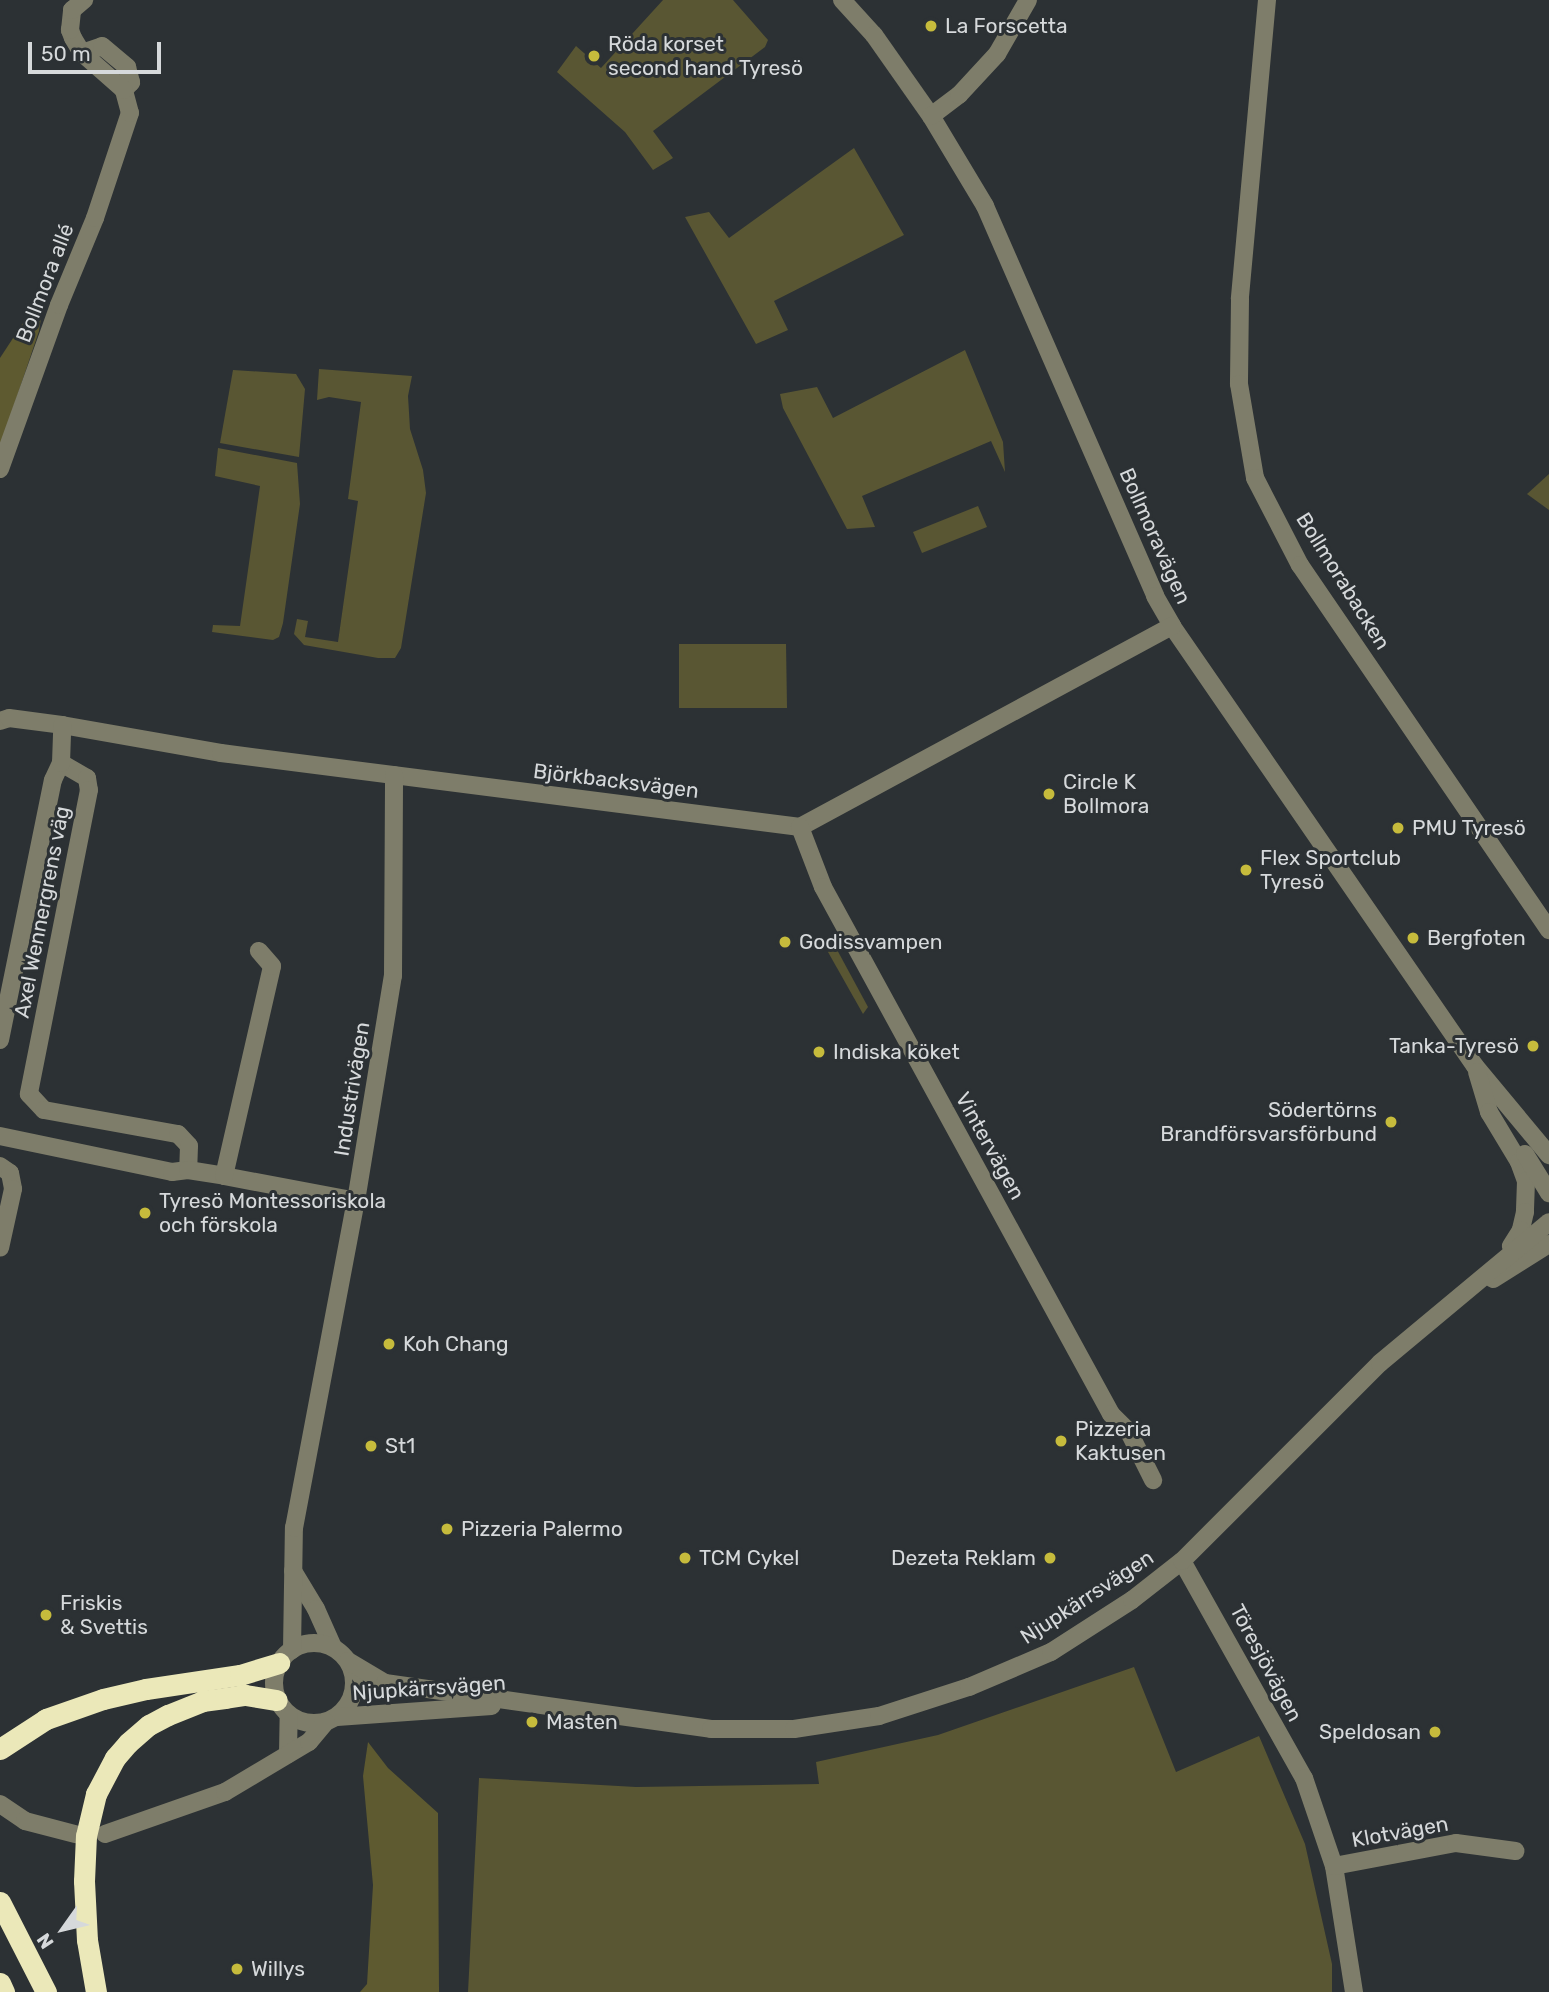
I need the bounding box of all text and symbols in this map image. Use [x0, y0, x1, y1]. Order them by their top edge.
place label: La Forscetta [945, 13, 1068, 39]
marker: La Forscetta [923, 18, 939, 34]
scale bar [32, 28, 164, 72]
place label: Röda korset second hand Tyresö [608, 31, 804, 81]
text: 50 m [41, 41, 91, 66]
marker: Röda korset second hand Tyresö [586, 48, 602, 64]
street label: Bollmora allé [11, 220, 79, 346]
street label: Bollmoravägen [1114, 464, 1196, 608]
street label: Bollmorabacken [1291, 508, 1395, 654]
street label: Björkbacksvägen [532, 758, 700, 804]
place label: Circle K Bollmora [1063, 769, 1149, 819]
marker: Circle K Bollmora [1041, 786, 1057, 802]
street label: Axel Wennergrens väg [9, 803, 75, 1021]
place label: PMU Tyresö [1412, 815, 1526, 841]
marker: PMU Tyresö [1390, 820, 1406, 836]
place label: Flex Sportclub Tyresö [1260, 845, 1401, 895]
marker: Flex Sportclub Tyresö [1238, 862, 1254, 878]
place label: Bergfoten [1427, 925, 1526, 951]
place label: Godissvampen [799, 929, 942, 955]
marker: Bergfoten [1405, 930, 1421, 946]
marker: Godissvampen [777, 934, 793, 950]
street label: Industrivägen [329, 1020, 375, 1158]
place label: Tanka-Tyresö [1389, 1033, 1519, 1059]
marker: Tanka-Tyresö [1525, 1038, 1541, 1054]
place label: Indiska köket [833, 1039, 960, 1065]
marker: Indiska köket [811, 1044, 827, 1060]
street label: Vintervägen [950, 1088, 1030, 1204]
place label: Södertörns Brandförsvarsförbund [1160, 1097, 1377, 1147]
marker: Södertörns Brandförsvarsförbund [1383, 1114, 1399, 1130]
place label: Tyresö Montessoriskola och förskola [159, 1188, 386, 1238]
marker: Tyresö Montessoriskola och förskola [137, 1205, 153, 1221]
place label: Koh Chang [403, 1331, 509, 1357]
marker: Koh Chang [381, 1336, 397, 1352]
place label: Pizzeria Kaktusen [1075, 1416, 1166, 1466]
place label: St1 [385, 1433, 415, 1459]
marker: Pizzeria Kaktusen [1053, 1433, 1069, 1449]
marker: St1 [363, 1438, 379, 1454]
place label: Pizzeria Palermo [461, 1516, 623, 1542]
marker: Pizzeria Palermo [439, 1521, 455, 1537]
place label: TCM Cykel [699, 1545, 799, 1571]
place label: Dezeta Reklam [891, 1545, 1036, 1571]
street label: Njupkärrsvägen [1016, 1545, 1158, 1649]
marker: TCM Cykel [677, 1550, 693, 1566]
marker: Dezeta Reklam [1042, 1550, 1058, 1566]
place label: Friskis & Svettis [60, 1590, 148, 1640]
street label: Töresjövägen [1225, 1600, 1307, 1726]
marker: Friskis & Svettis [38, 1607, 54, 1623]
street label: Njupkärrsvägen [352, 1670, 506, 1706]
place label: Masten [546, 1709, 618, 1735]
marker: Masten [524, 1714, 540, 1730]
place label: Speldosan [1319, 1719, 1421, 1745]
marker: Speldosan [1427, 1724, 1443, 1740]
street label: Klotvägen [1350, 1811, 1450, 1853]
north arrow [28, 1894, 98, 1964]
text: N [32, 1929, 59, 1953]
place label: Willys [251, 1956, 305, 1982]
marker: Willys [229, 1961, 245, 1977]

